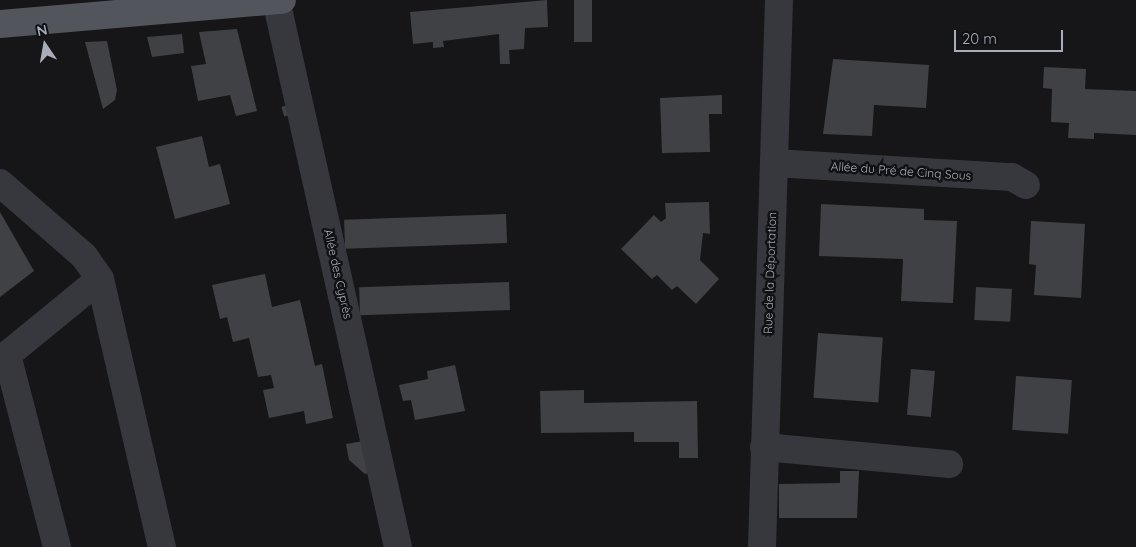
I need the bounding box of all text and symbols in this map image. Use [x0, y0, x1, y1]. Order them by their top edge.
north arrow [20, 20, 70, 70]
text: N [35, 20, 49, 40]
scale bar [956, 20, 1065, 52]
text: 20 m [962, 29, 997, 48]
street label: Allée du Pré de Cinq Sous [830, 159, 972, 183]
street label: Rue de la Déportation [761, 212, 779, 334]
street label: Allée des Cyprès [321, 228, 355, 320]

